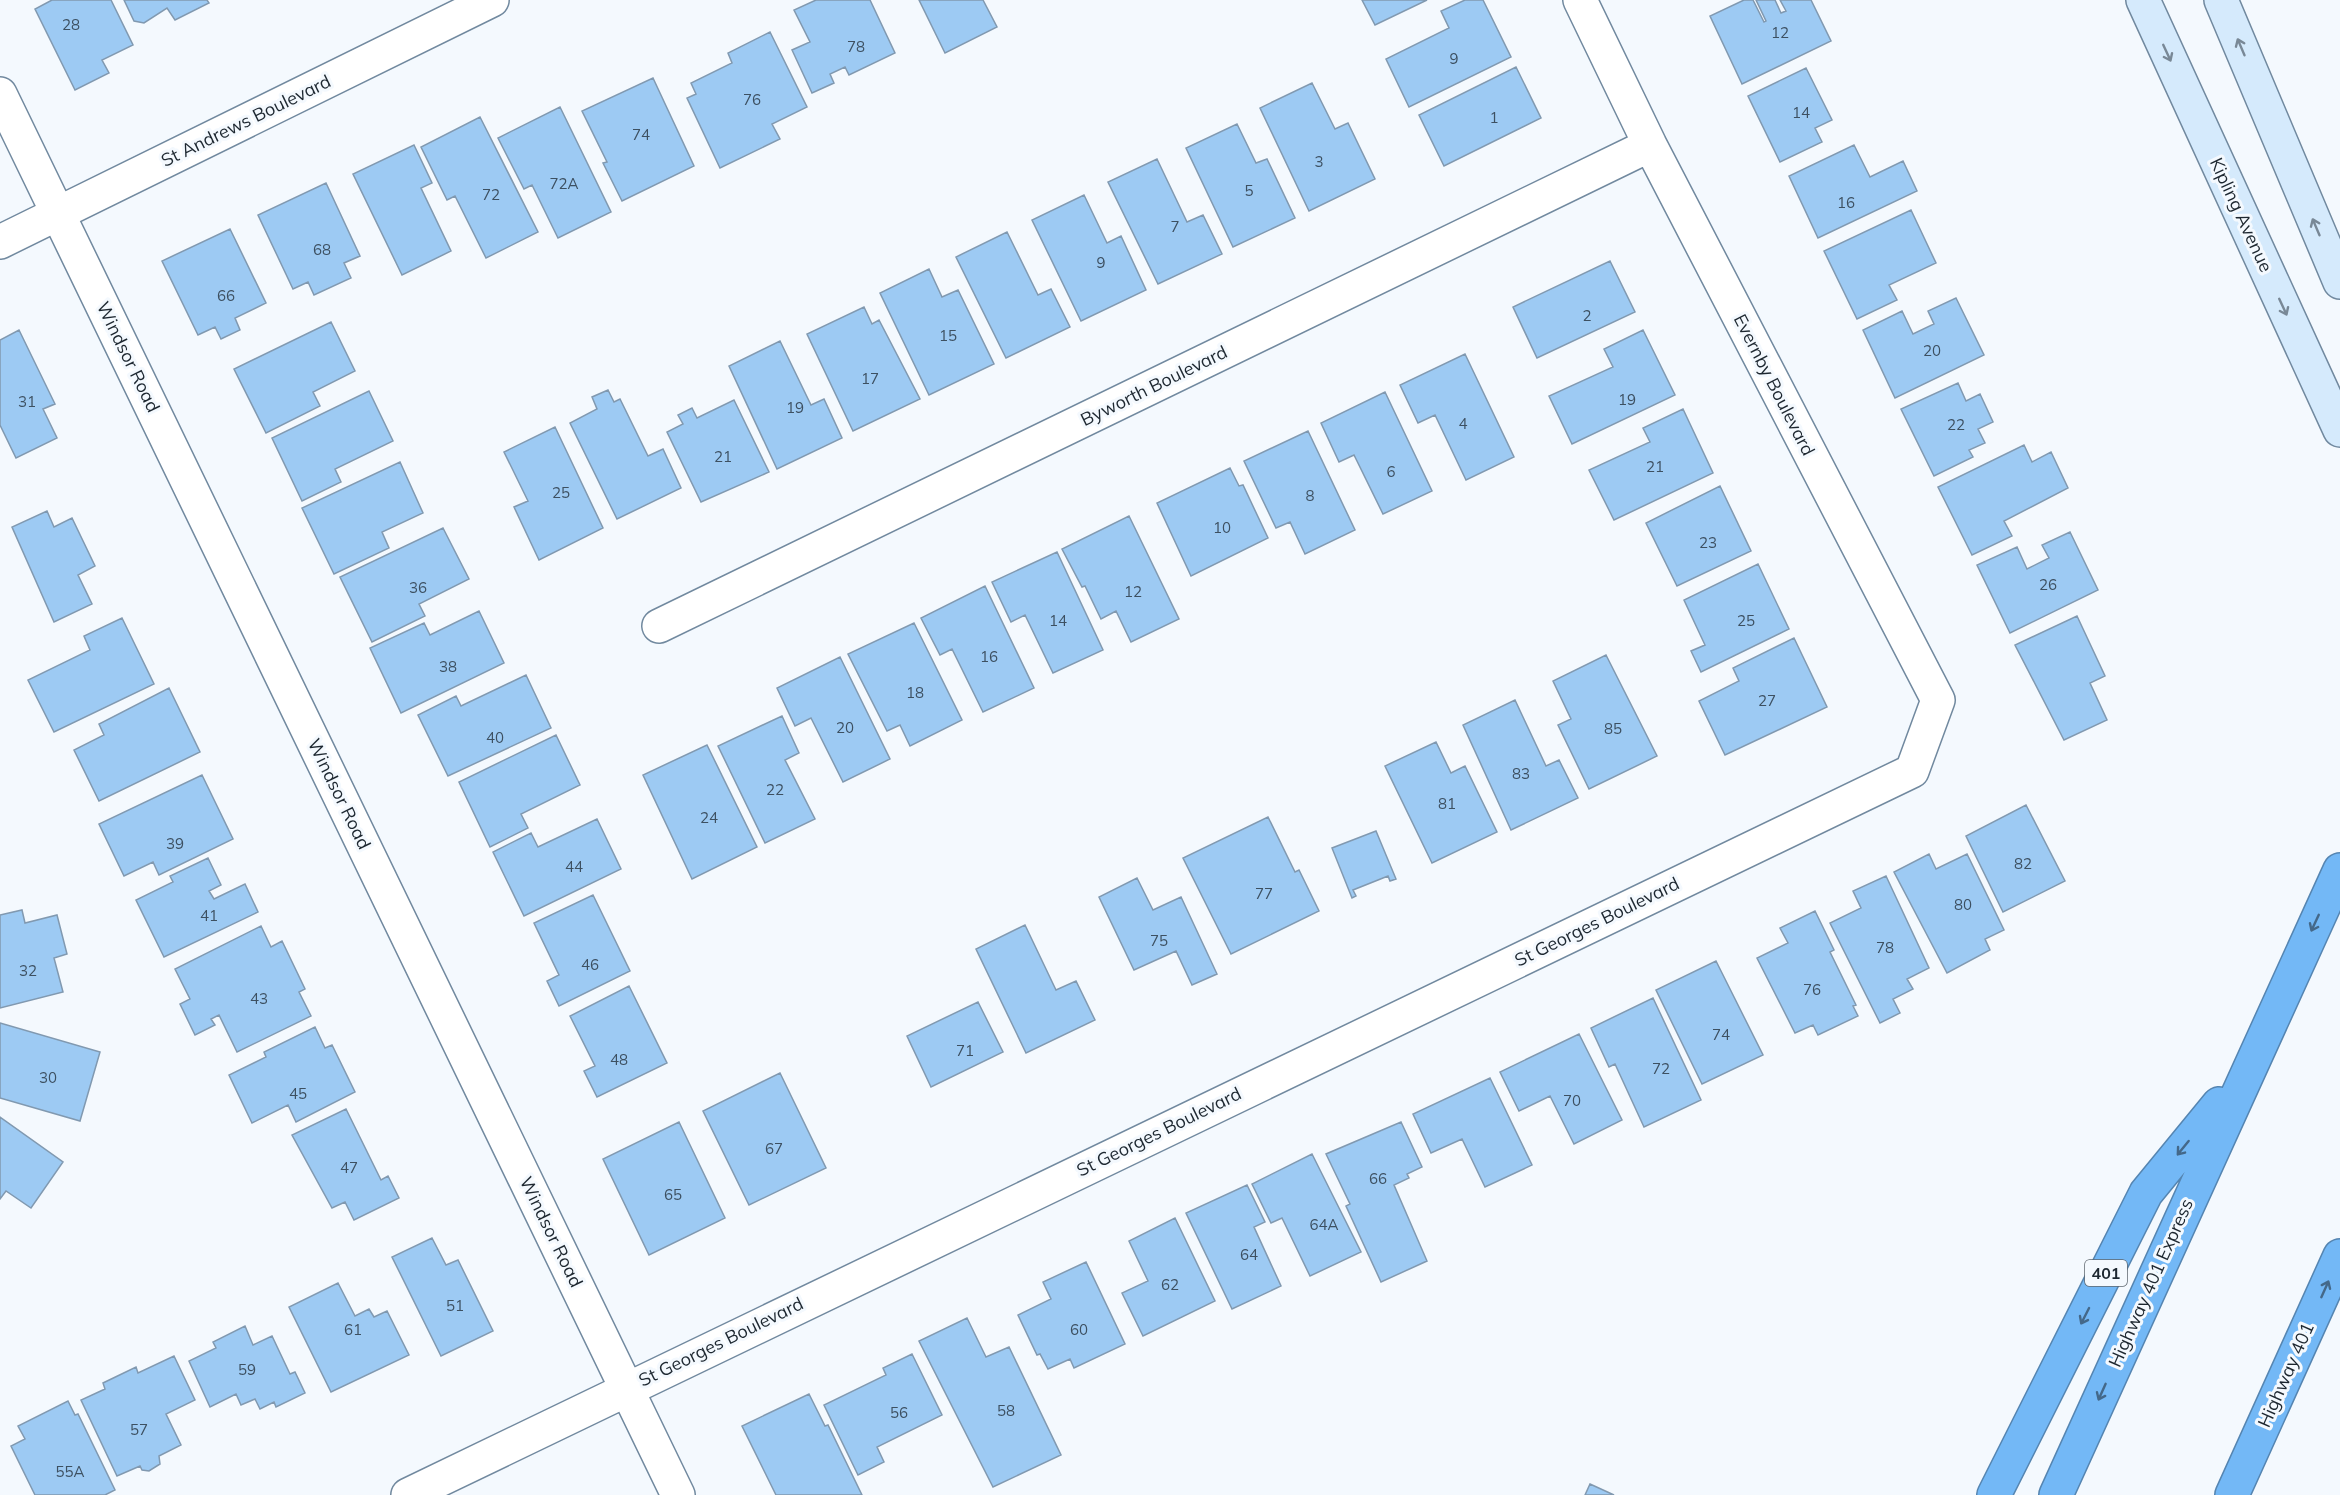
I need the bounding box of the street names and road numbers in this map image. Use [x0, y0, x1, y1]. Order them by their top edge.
street label: St Andrews Boulevard [157, 69, 335, 172]
street label: Kipling Avenue [2205, 154, 2278, 276]
street label: Windsor Road [92, 298, 165, 416]
street label: Evernby Boulevard [1729, 310, 1820, 459]
street label: Byworth Boulevard [1077, 340, 1231, 431]
street label: Windsor Road [303, 735, 376, 853]
street label: St Georges Boulevard [1511, 872, 1683, 971]
street label: St Georges Boulevard [1073, 1082, 1245, 1181]
street label: Windsor Road [515, 1173, 588, 1291]
street label: Highway 401 Express [2103, 1195, 2198, 1371]
road number: 401 [2085, 1260, 2127, 1286]
street label: St Georges Boulevard [635, 1292, 807, 1391]
street label: Highway 401 [2252, 1319, 2319, 1431]

